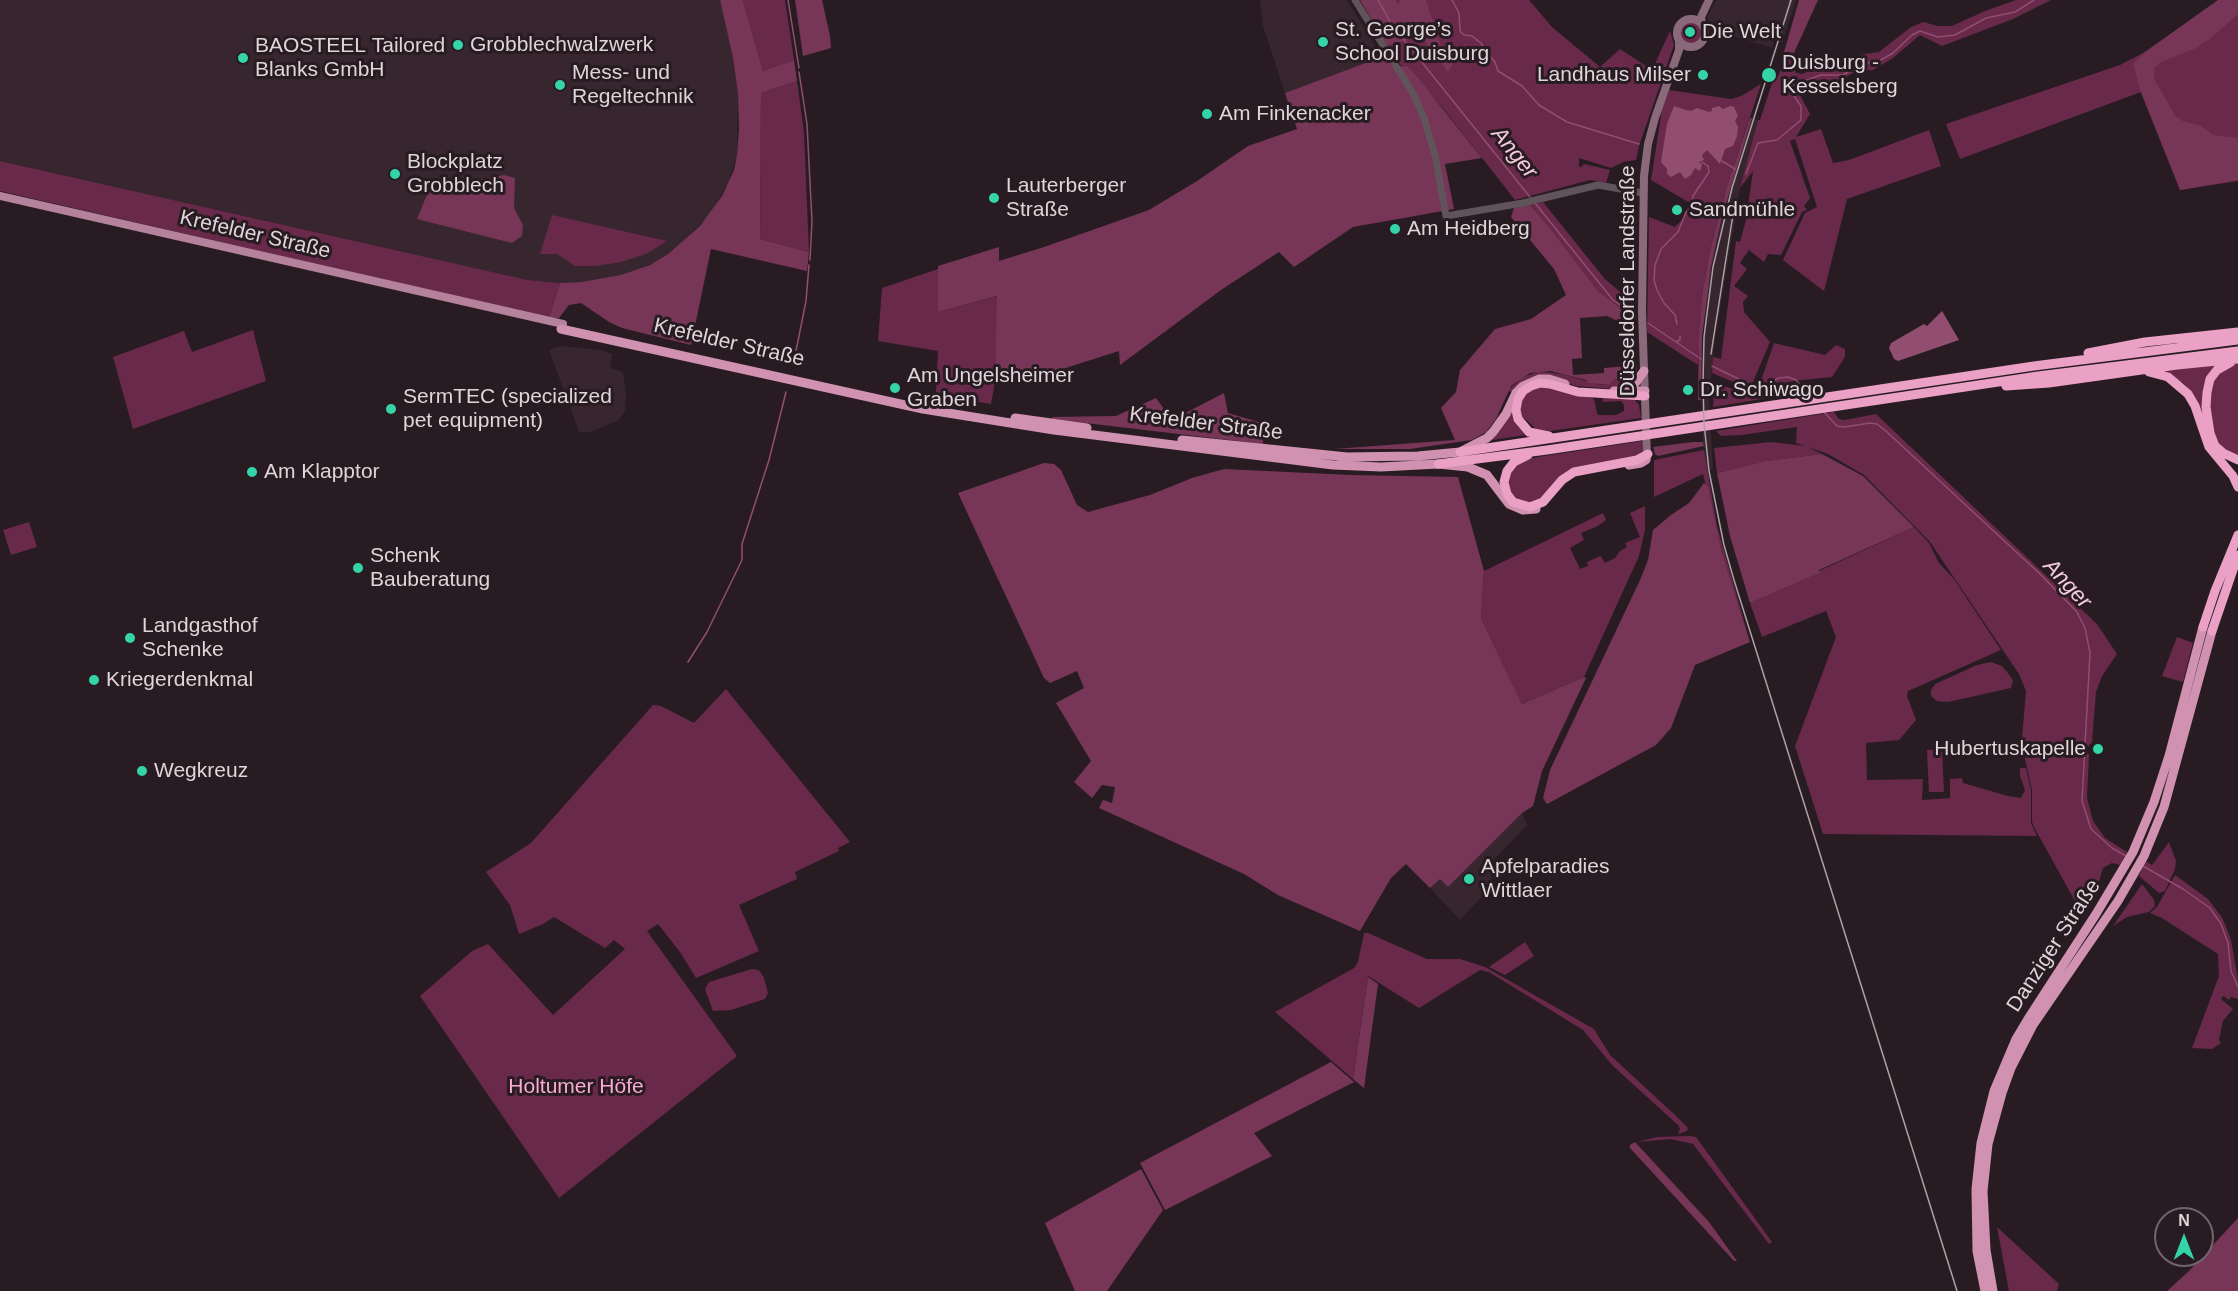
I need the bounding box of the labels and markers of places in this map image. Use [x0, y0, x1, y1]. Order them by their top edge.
place label: St. George’s School Duisburg [1335, 17, 1489, 67]
place label: Die Welt [1702, 19, 1781, 45]
marker: Die Welt [1683, 25, 1697, 39]
place label: Grobblechwalzwerk [470, 32, 653, 58]
place label: BAOSTEEL Tailored Blanks GmbH [255, 33, 445, 83]
marker: St. George’s School Duisburg [1316, 35, 1330, 49]
marker: Grobblechwalzwerk [451, 38, 465, 52]
place label: Duisburg - Kesselsberg [1782, 50, 1898, 100]
marker: BAOSTEEL Tailored Blanks GmbH [236, 51, 250, 65]
place label: Mess- und Regeltechnik [572, 60, 693, 110]
place label: Landhaus Milser [1537, 62, 1691, 88]
marker: Duisburg - Kesselsberg [1760, 66, 1778, 84]
marker: Landhaus Milser [1696, 68, 1710, 82]
marker: Mess- und Regeltechnik [553, 78, 567, 92]
place label: Am Finkenacker [1219, 101, 1371, 127]
marker: Am Finkenacker [1200, 107, 1214, 121]
place label: Blockplatz Grobblech [407, 149, 504, 199]
marker: Blockplatz Grobblech [388, 167, 402, 181]
place label: Lauterberger Straße [1006, 173, 1126, 223]
marker: Lauterberger Straße [987, 191, 1001, 205]
place label: Sandmühle [1689, 197, 1795, 223]
marker: Sandmühle [1670, 203, 1684, 217]
place label: Am Heidberg [1407, 216, 1530, 242]
marker: Am Heidberg [1388, 222, 1402, 236]
place label: Am Ungelsheimer Graben [907, 363, 1074, 413]
place label: Dr. Schiwago [1700, 377, 1824, 403]
marker: Am Ungelsheimer Graben [888, 381, 902, 395]
marker: Dr. Schiwago [1681, 383, 1695, 397]
place label: SermTEC (specialized pet equipment) [403, 384, 612, 434]
marker: SermTEC (specialized pet equipment) [384, 402, 398, 416]
place label: Am Klapptor [264, 459, 380, 485]
marker: Am Klapptor [245, 465, 259, 479]
place label: Schenk Bauberatung [370, 543, 490, 593]
marker: Schenk Bauberatung [351, 561, 365, 575]
place label: Landgasthof Schenke [142, 613, 258, 663]
marker: Landgasthof Schenke [123, 631, 137, 645]
place label: Kriegerdenkmal [106, 667, 253, 693]
marker: Kriegerdenkmal [87, 673, 101, 687]
place label: Hubertuskapelle [1934, 736, 2086, 762]
marker: Hubertuskapelle [2091, 742, 2105, 756]
place label: Wegkreuz [154, 758, 248, 784]
marker: Wegkreuz [135, 764, 149, 778]
place label: Apfelparadies Wittlaer [1481, 854, 1609, 904]
marker: Apfelparadies Wittlaer [1462, 872, 1476, 886]

